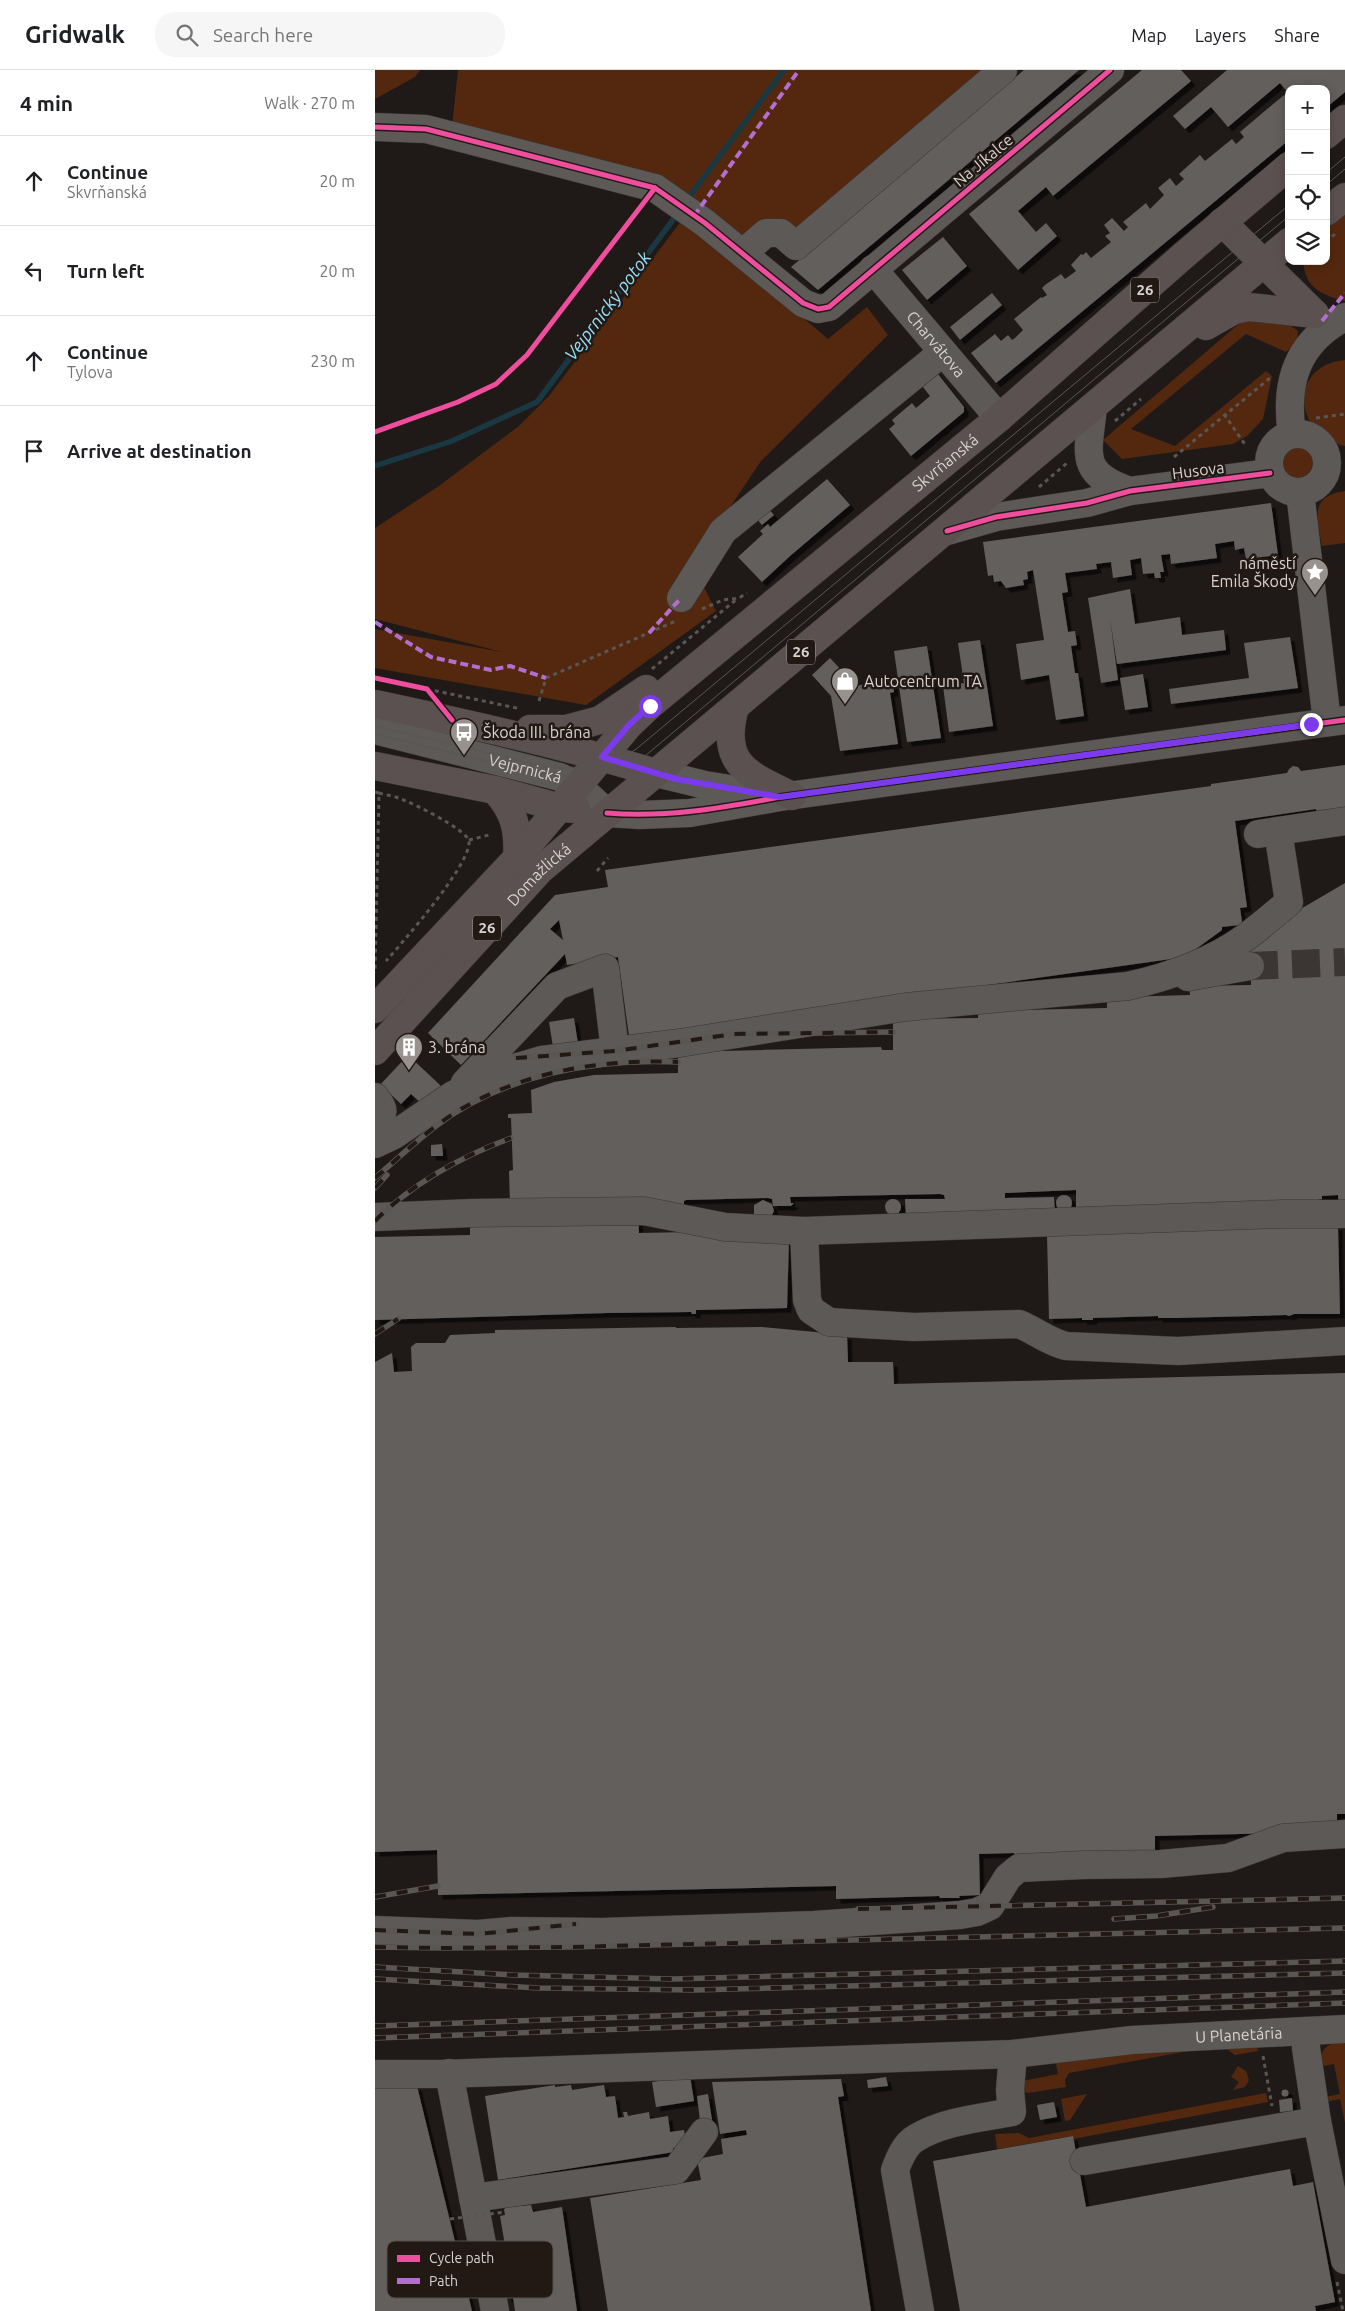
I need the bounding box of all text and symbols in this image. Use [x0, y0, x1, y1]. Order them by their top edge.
search box [155, 12, 505, 57]
text: Gridwalk [25, 21, 125, 48]
icon: search [173, 21, 201, 49]
text: Search here [213, 24, 313, 46]
text: Map [1131, 25, 1167, 45]
text: Layers [1195, 25, 1246, 45]
text: Share [1274, 25, 1320, 45]
map controls [1285, 85, 1330, 265]
button: + [1285, 85, 1330, 130]
text: 4 min [20, 91, 73, 115]
text: Walk · 270 m [264, 94, 355, 112]
street label: Na Jíkalce [950, 130, 1016, 190]
button: − [1285, 130, 1330, 175]
text: Continue [67, 161, 148, 183]
icon: ahead [20, 167, 48, 195]
text: 20 m [319, 172, 355, 190]
button: locate [1285, 175, 1330, 220]
text: Skvrňanská [67, 183, 147, 201]
button: layers [1285, 220, 1330, 265]
water label: Vejprnický potok [560, 247, 655, 364]
icon: left [20, 257, 48, 285]
text: Turn left [67, 260, 145, 282]
text: 20 m [319, 262, 355, 280]
road number: 26 [1131, 278, 1159, 302]
street label: Charvátova [903, 307, 969, 381]
text: Continue [67, 341, 148, 363]
icon: ahead [20, 347, 48, 375]
text: 230 m [310, 352, 355, 370]
text: Tylova [67, 363, 113, 381]
street label: Skvrňanská [908, 430, 982, 495]
icon: arrive [20, 437, 48, 465]
text: Arrive at destination [67, 440, 252, 462]
street label: Husova [1171, 458, 1225, 482]
place label: náměstí Emila Škody [1211, 554, 1297, 590]
place icon: náměstí Emila Škody [1300, 557, 1330, 596]
road number: 26 [787, 640, 815, 664]
shop icon: Autocentrum TA [830, 666, 860, 705]
place label: Autocentrum TA [864, 672, 982, 690]
route start [639, 695, 662, 718]
route end [1300, 713, 1323, 736]
bus stop icon: Škoda III. brána [449, 717, 479, 756]
place label: Škoda III. brána [483, 722, 591, 741]
street label: Vejprnická [487, 750, 564, 786]
street label: Domažlická [503, 839, 574, 909]
road number: 26 [473, 916, 501, 940]
building icon: 3. brána [394, 1032, 424, 1071]
place label: 3. brána [428, 1038, 486, 1056]
street label: U Planetária [1195, 2023, 1283, 2046]
legend [387, 2241, 553, 2298]
text: Cycle path [429, 2250, 494, 2266]
text: Path [429, 2273, 458, 2289]

